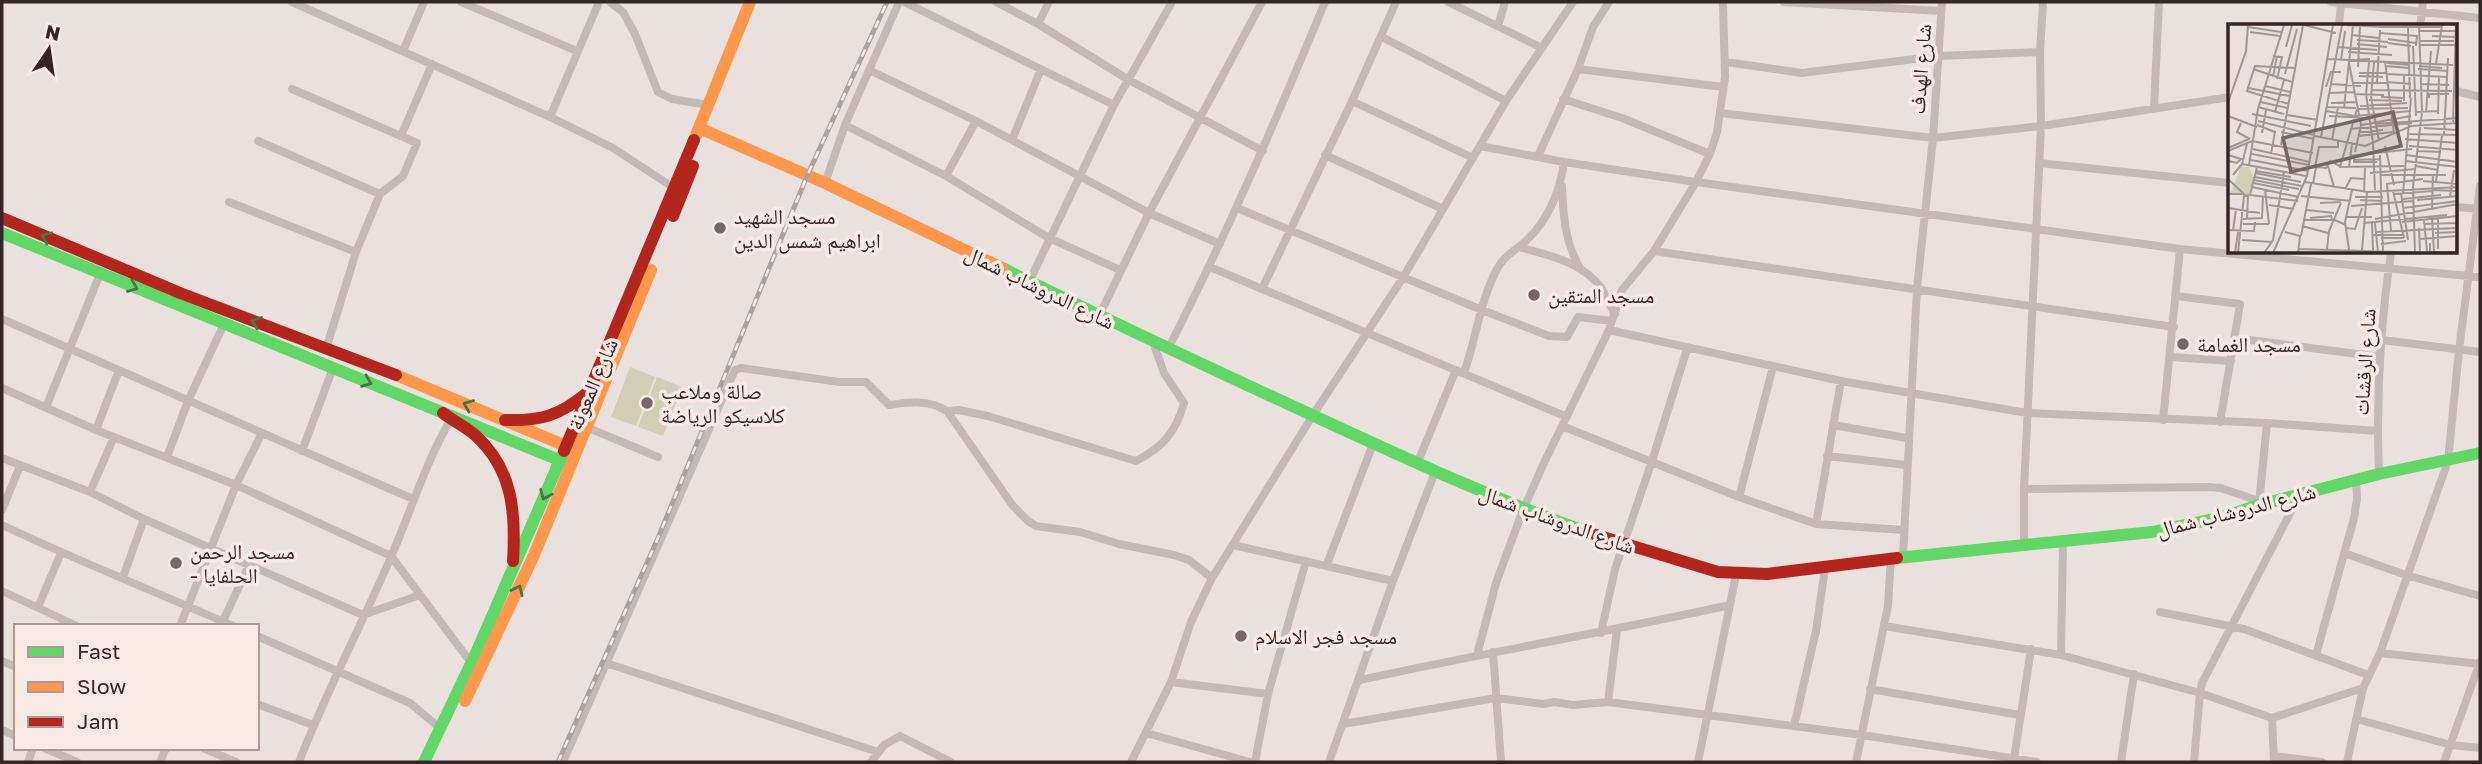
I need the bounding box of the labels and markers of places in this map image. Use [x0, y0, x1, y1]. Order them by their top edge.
place label: مسجد الشهيد ابراهيم شمس الدين [734, 203, 881, 255]
marker: مسجد الشهيد ابراهيم شمس الدين [712, 220, 728, 236]
place label: مسجد المتقين [1548, 282, 1654, 309]
marker: مسجد المتقين [1526, 287, 1542, 303]
place label: مسجد الغمامة [2197, 331, 2301, 357]
marker: مسجد الغمامة [2175, 336, 2191, 352]
place label: صالة وملاعب كلاسيكو الرياضة [661, 378, 785, 428]
marker: صالة وملاعب كلاسيكو الرياضة [639, 395, 655, 411]
place label: مسجد الرحمن - الحلفايا [190, 538, 295, 588]
marker: مسجد الرحمن - الحلفايا [168, 555, 184, 571]
place label: مسجد فجر الاسلام [1255, 623, 1397, 651]
marker: مسجد فجر الاسلام [1233, 628, 1249, 644]

